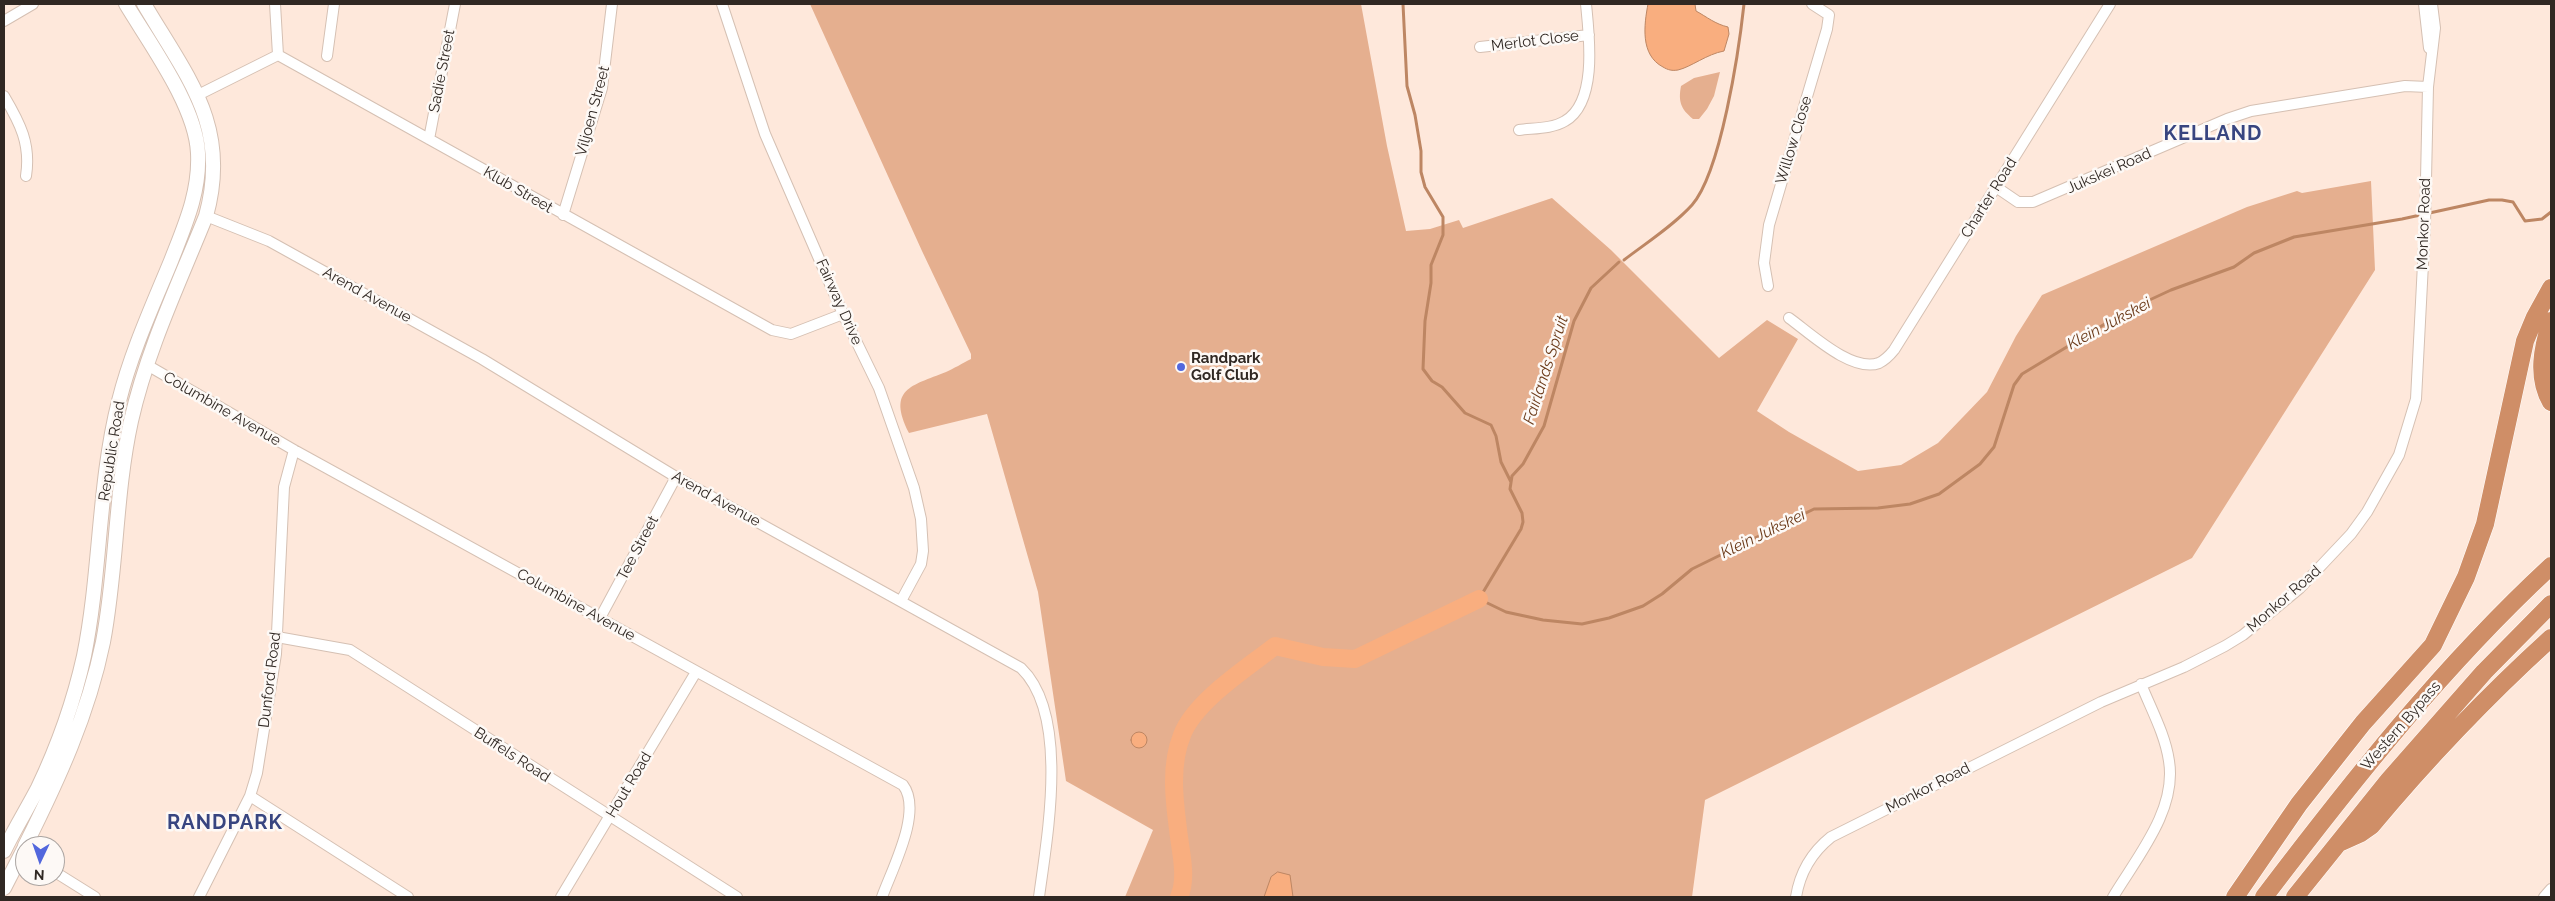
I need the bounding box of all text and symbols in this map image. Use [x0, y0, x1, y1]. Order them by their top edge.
street label: Merlot Close [1490, 27, 1580, 55]
street label: Sadie Street [425, 28, 459, 114]
street label: Viljoen Street [572, 64, 614, 158]
street label: Willow Close [1772, 94, 1816, 186]
district label: KELLAND [2163, 122, 2263, 146]
street label: Jukskei Road [2064, 144, 2154, 198]
street label: Charter Road [1957, 155, 2021, 241]
street label: Klub Street [480, 163, 556, 217]
street label: Monkor Road [2413, 178, 2435, 270]
street label: Fairway Drive [812, 256, 866, 348]
street label: Arend Avenue [320, 263, 414, 327]
water label: Klein Jukskei [2064, 294, 2154, 354]
water label: Fairlands Spruit [1519, 313, 1573, 427]
place label: Randpark Golf Club [1191, 349, 1260, 384]
marker: Randpark Golf Club [1175, 361, 1187, 373]
street label: Columbine Avenue [160, 368, 284, 450]
street label: Republic Road [95, 400, 129, 502]
street label: Arend Avenue [669, 467, 763, 531]
water label: Klein Jukskei [1717, 505, 1809, 563]
street label: Tee Street [614, 513, 662, 583]
street label: Monkor Road [2243, 562, 2325, 636]
street label: Columbine Avenue [514, 565, 638, 645]
street label: Dunford Road [255, 631, 285, 729]
street label: Western Bypass [2357, 678, 2445, 774]
street label: Buffels Road [470, 724, 554, 786]
street label: Hout Road [602, 749, 656, 821]
street label: Monkor Road [1883, 759, 1973, 817]
district label: RANDPARK [166, 811, 284, 835]
north arrow [15, 836, 65, 886]
text: N [34, 867, 45, 883]

